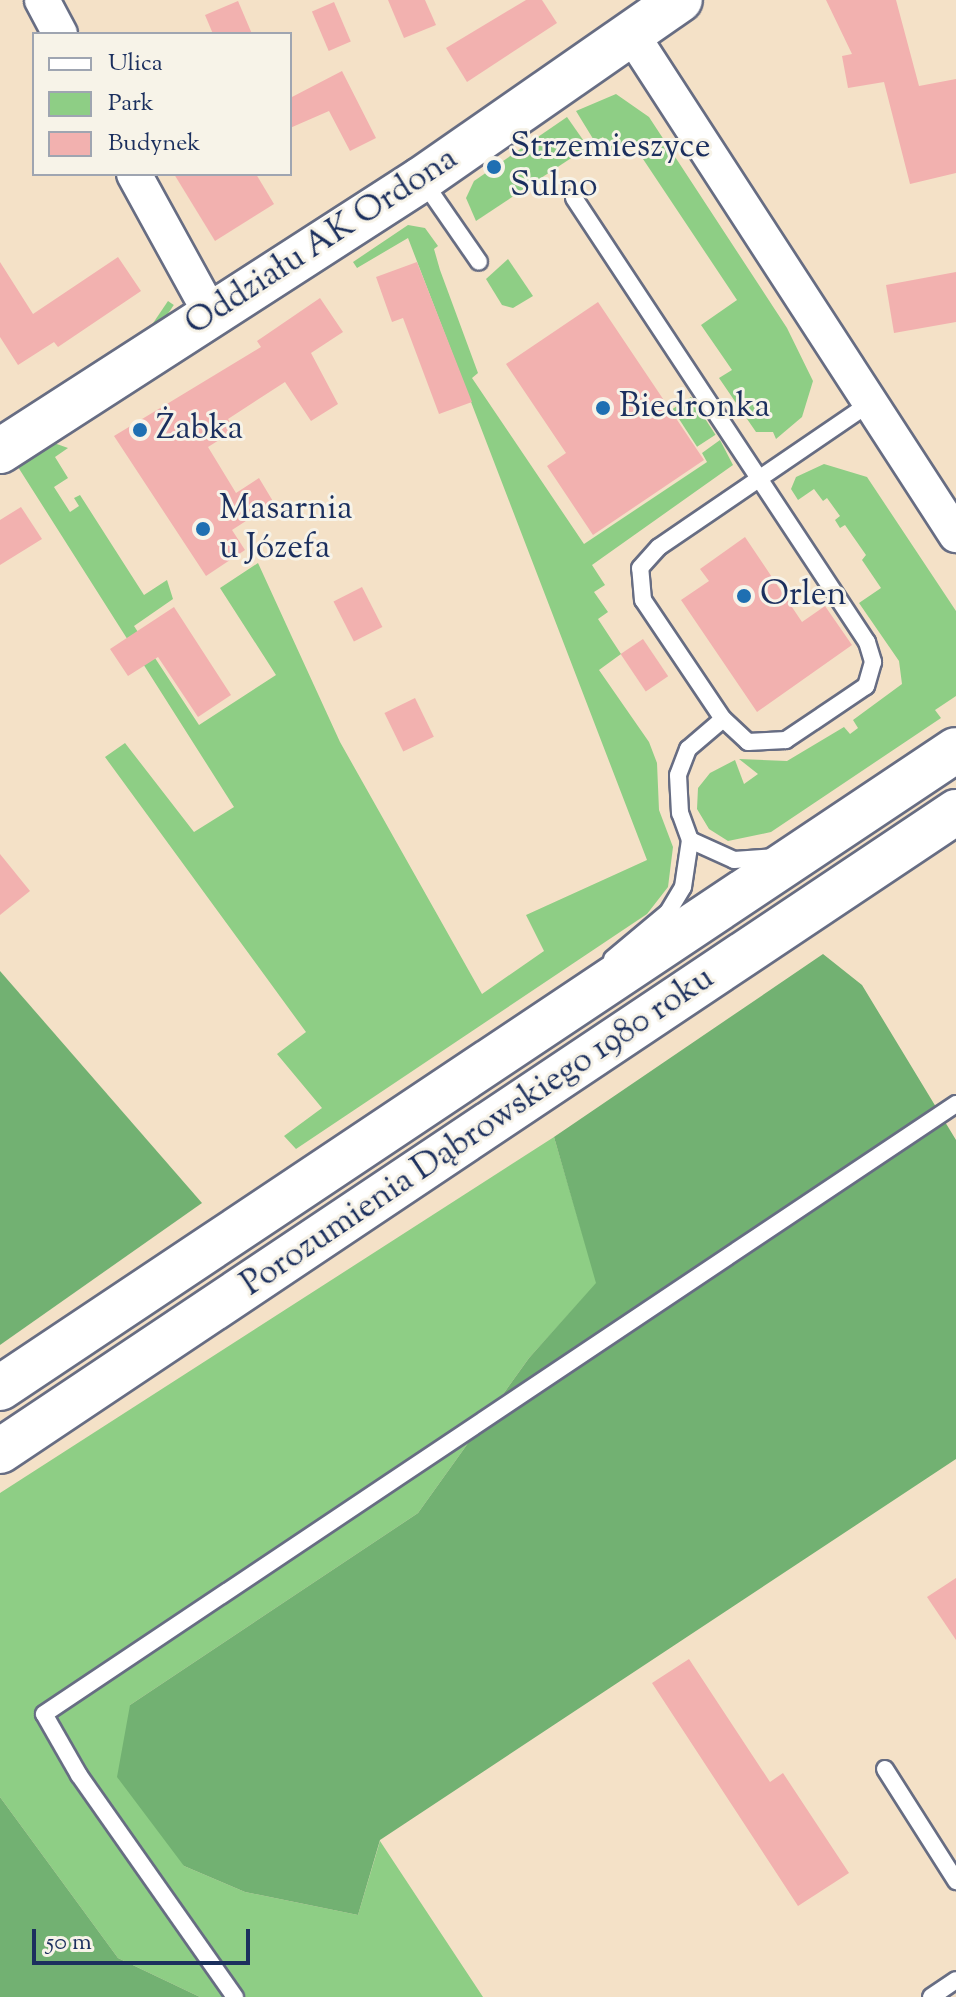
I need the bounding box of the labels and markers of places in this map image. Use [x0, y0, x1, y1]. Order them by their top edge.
place label: Strzemieszyce Sulno [510, 127, 710, 206]
marker: Strzemieszyce Sulno [485, 158, 503, 176]
place label: Biedronka [619, 388, 770, 428]
marker: Biedronka [594, 399, 612, 417]
place label: Żabka [156, 410, 243, 450]
marker: Żabka [131, 421, 149, 439]
place label: Masarnia u Józefa [219, 489, 353, 568]
marker: Masarnia u Józefa [194, 520, 212, 538]
place label: Orlen [760, 576, 847, 616]
marker: Orlen [735, 587, 753, 605]

